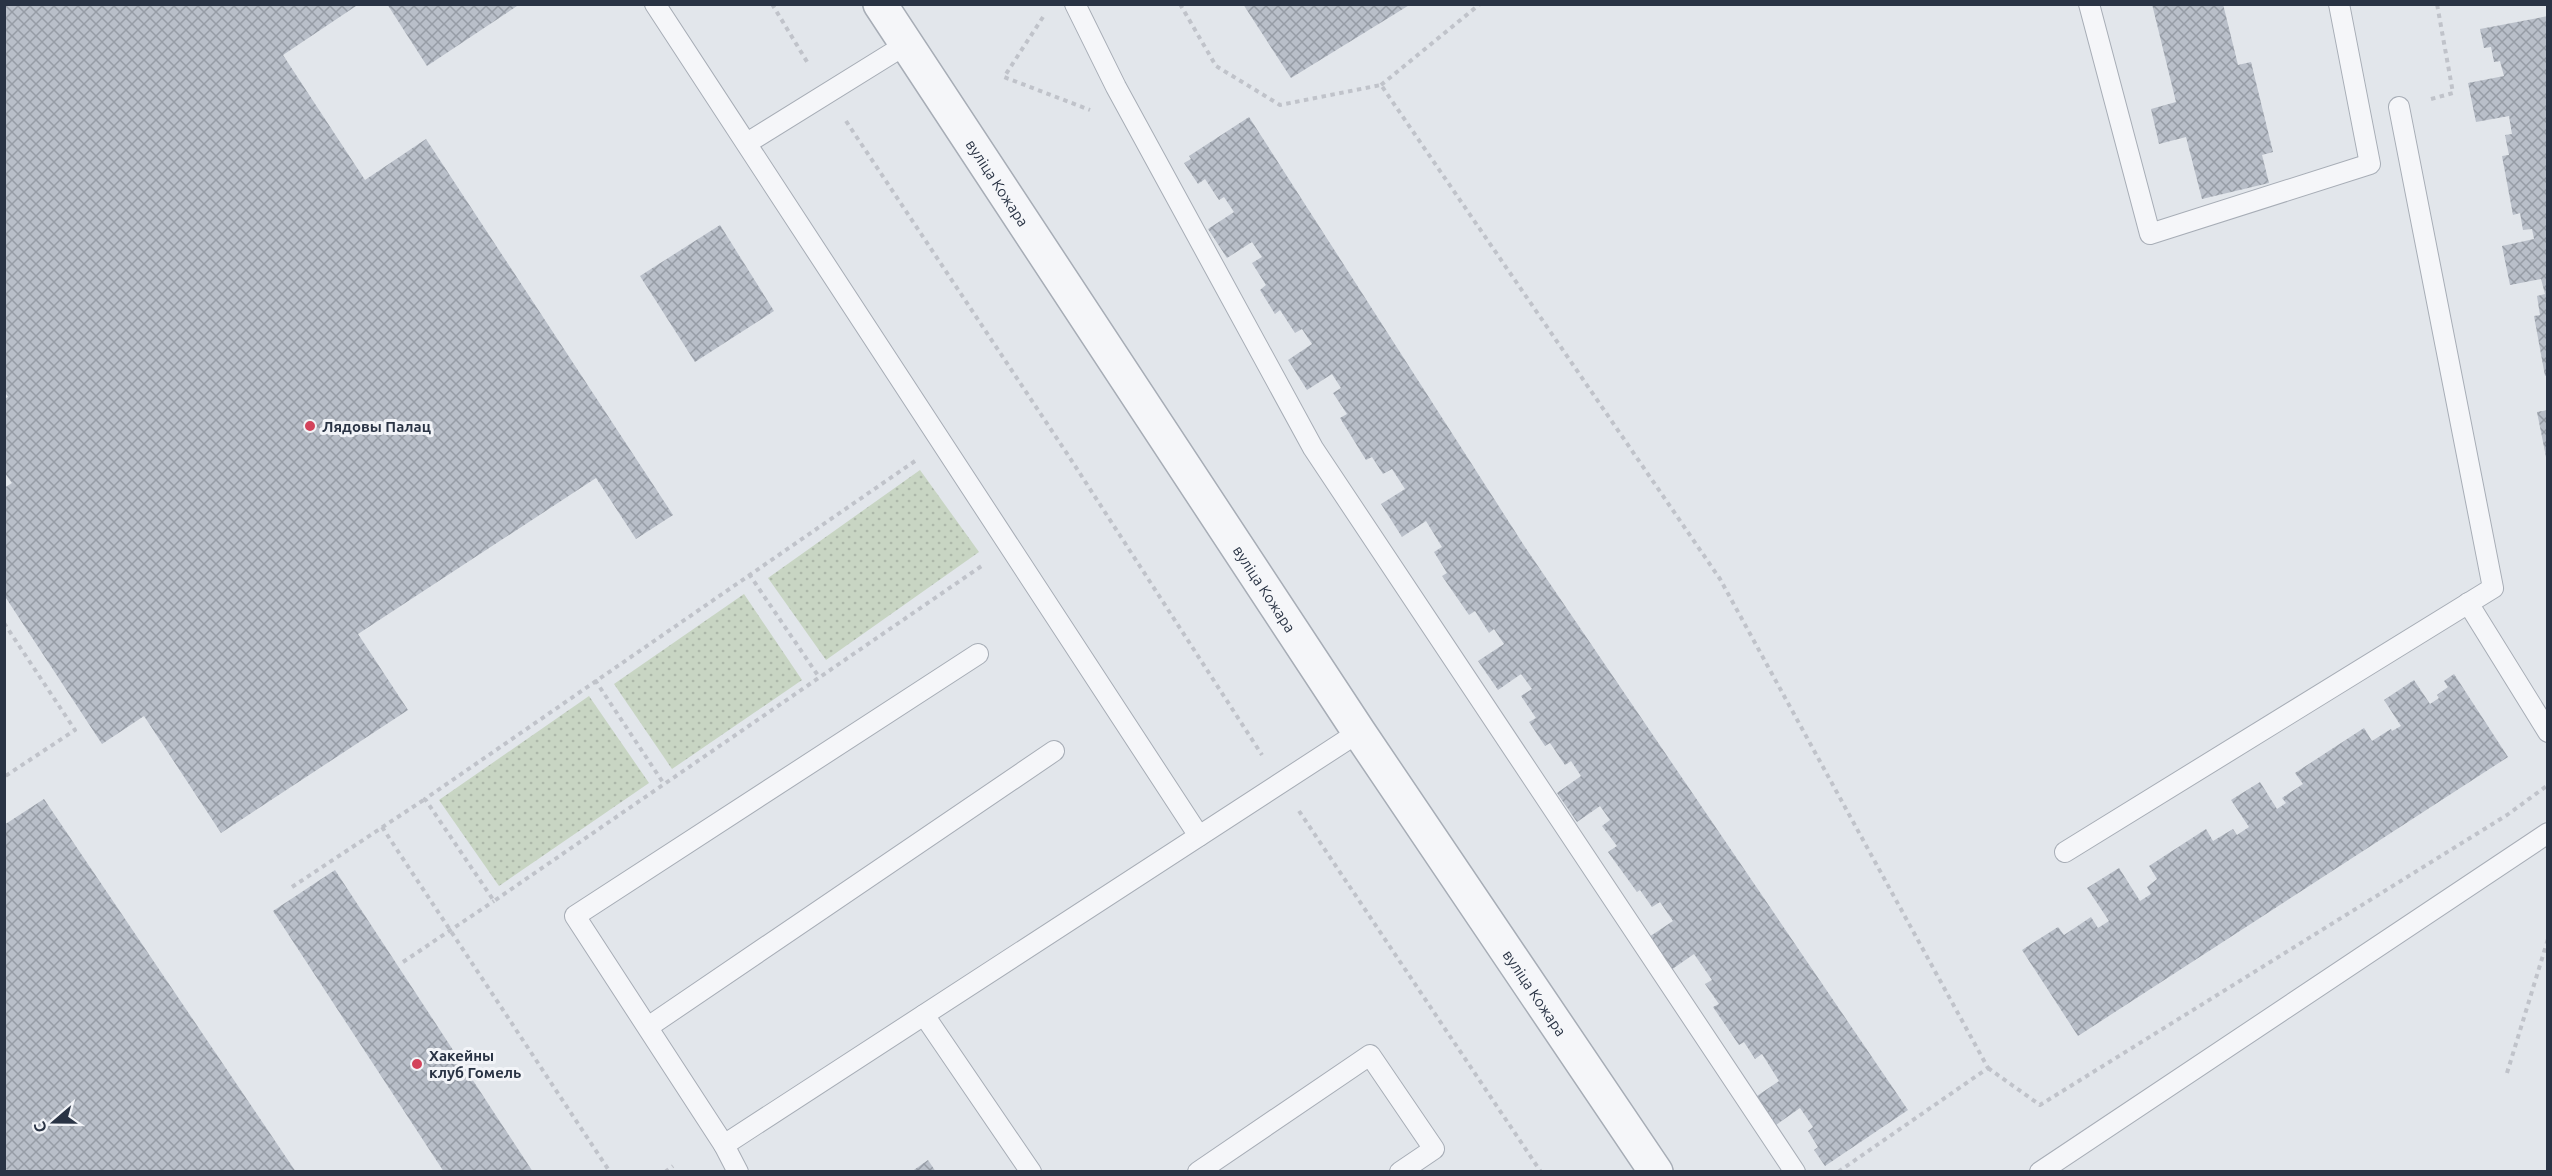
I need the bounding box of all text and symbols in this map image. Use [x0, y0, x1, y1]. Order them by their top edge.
street label: вуліца Кожара [963, 136, 1032, 229]
place label: Лядовы Палац [322, 418, 431, 435]
marker: Лядовы Палац [303, 419, 317, 433]
street label: вуліца Кожара [1230, 542, 1299, 635]
street label: вуліца Кожара [1500, 946, 1570, 1039]
place label: Хакейны клуб Гомель [429, 1047, 521, 1081]
marker: Хакейны клуб Гомель [410, 1057, 424, 1071]
north arrow [24, 1092, 84, 1152]
text: С [30, 1119, 50, 1135]

